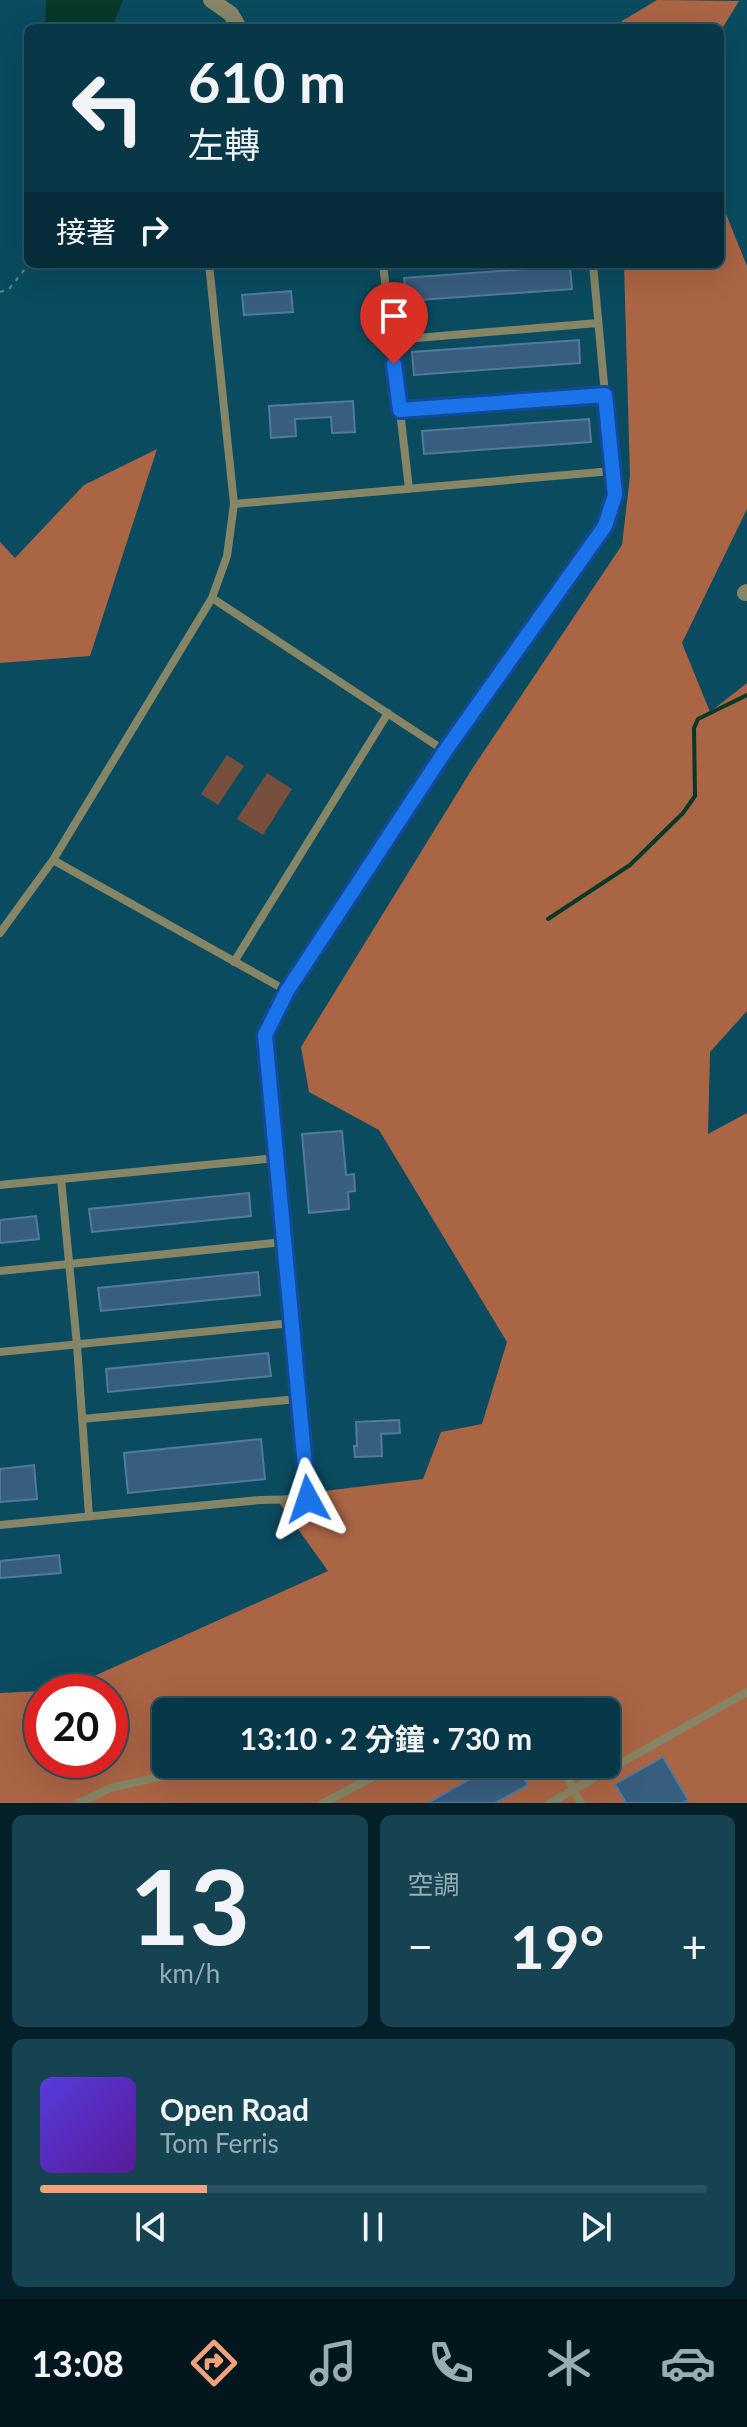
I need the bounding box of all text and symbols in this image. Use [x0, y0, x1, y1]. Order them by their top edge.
text: 610 m [188, 48, 346, 115]
icon: left [56, 56, 160, 160]
text: 左轉 [188, 122, 260, 166]
icon: right [132, 208, 176, 252]
text: 接著 [56, 213, 116, 249]
pin [360, 282, 428, 364]
icon: arrive [372, 294, 416, 338]
position arrow [266, 1457, 350, 1541]
speed limit sign: 20 [24, 1674, 128, 1778]
text: 13:10 · 2 分鐘 · 730 m [240, 1720, 532, 1756]
text: 13 [129, 1842, 250, 1967]
text: 空調 [408, 1868, 460, 1900]
text: 19° [510, 1910, 605, 1982]
text: − [408, 1920, 433, 1972]
text: + [681, 1920, 707, 1972]
text: km/h [159, 1957, 220, 1989]
text: Open Road [160, 2091, 309, 2127]
text: Tom Ferris [160, 2127, 279, 2159]
icon: previous [129, 2205, 173, 2249]
icon: pause [351, 2205, 395, 2249]
icon: next [574, 2205, 618, 2249]
icon: directions [186, 2335, 242, 2391]
icon: music [305, 2335, 361, 2391]
icon: phone [423, 2335, 479, 2391]
icon: climate [541, 2335, 597, 2391]
icon: car [660, 2335, 716, 2391]
text: 13:08 [31, 2341, 124, 2385]

